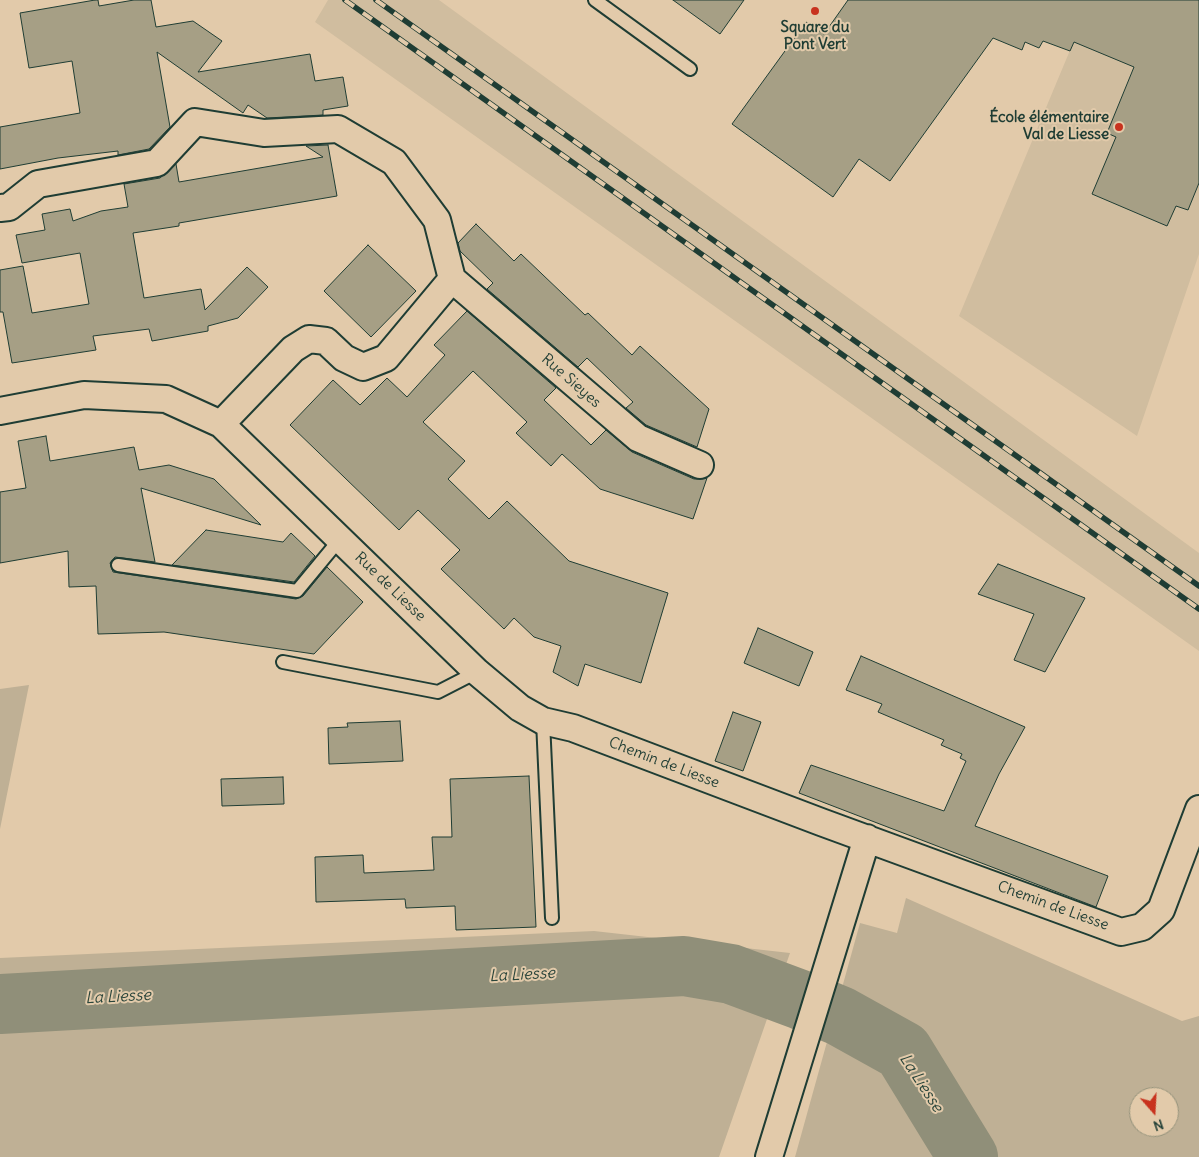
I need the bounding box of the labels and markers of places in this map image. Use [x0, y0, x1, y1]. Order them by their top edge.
marker: Square du Pont Vert [809, 5, 821, 17]
place label: Square du Pont Vert [781, 19, 849, 54]
place label: École élémentaire Val de Liesse [989, 109, 1109, 144]
marker: École élémentaire Val de Liesse [1113, 121, 1125, 133]

